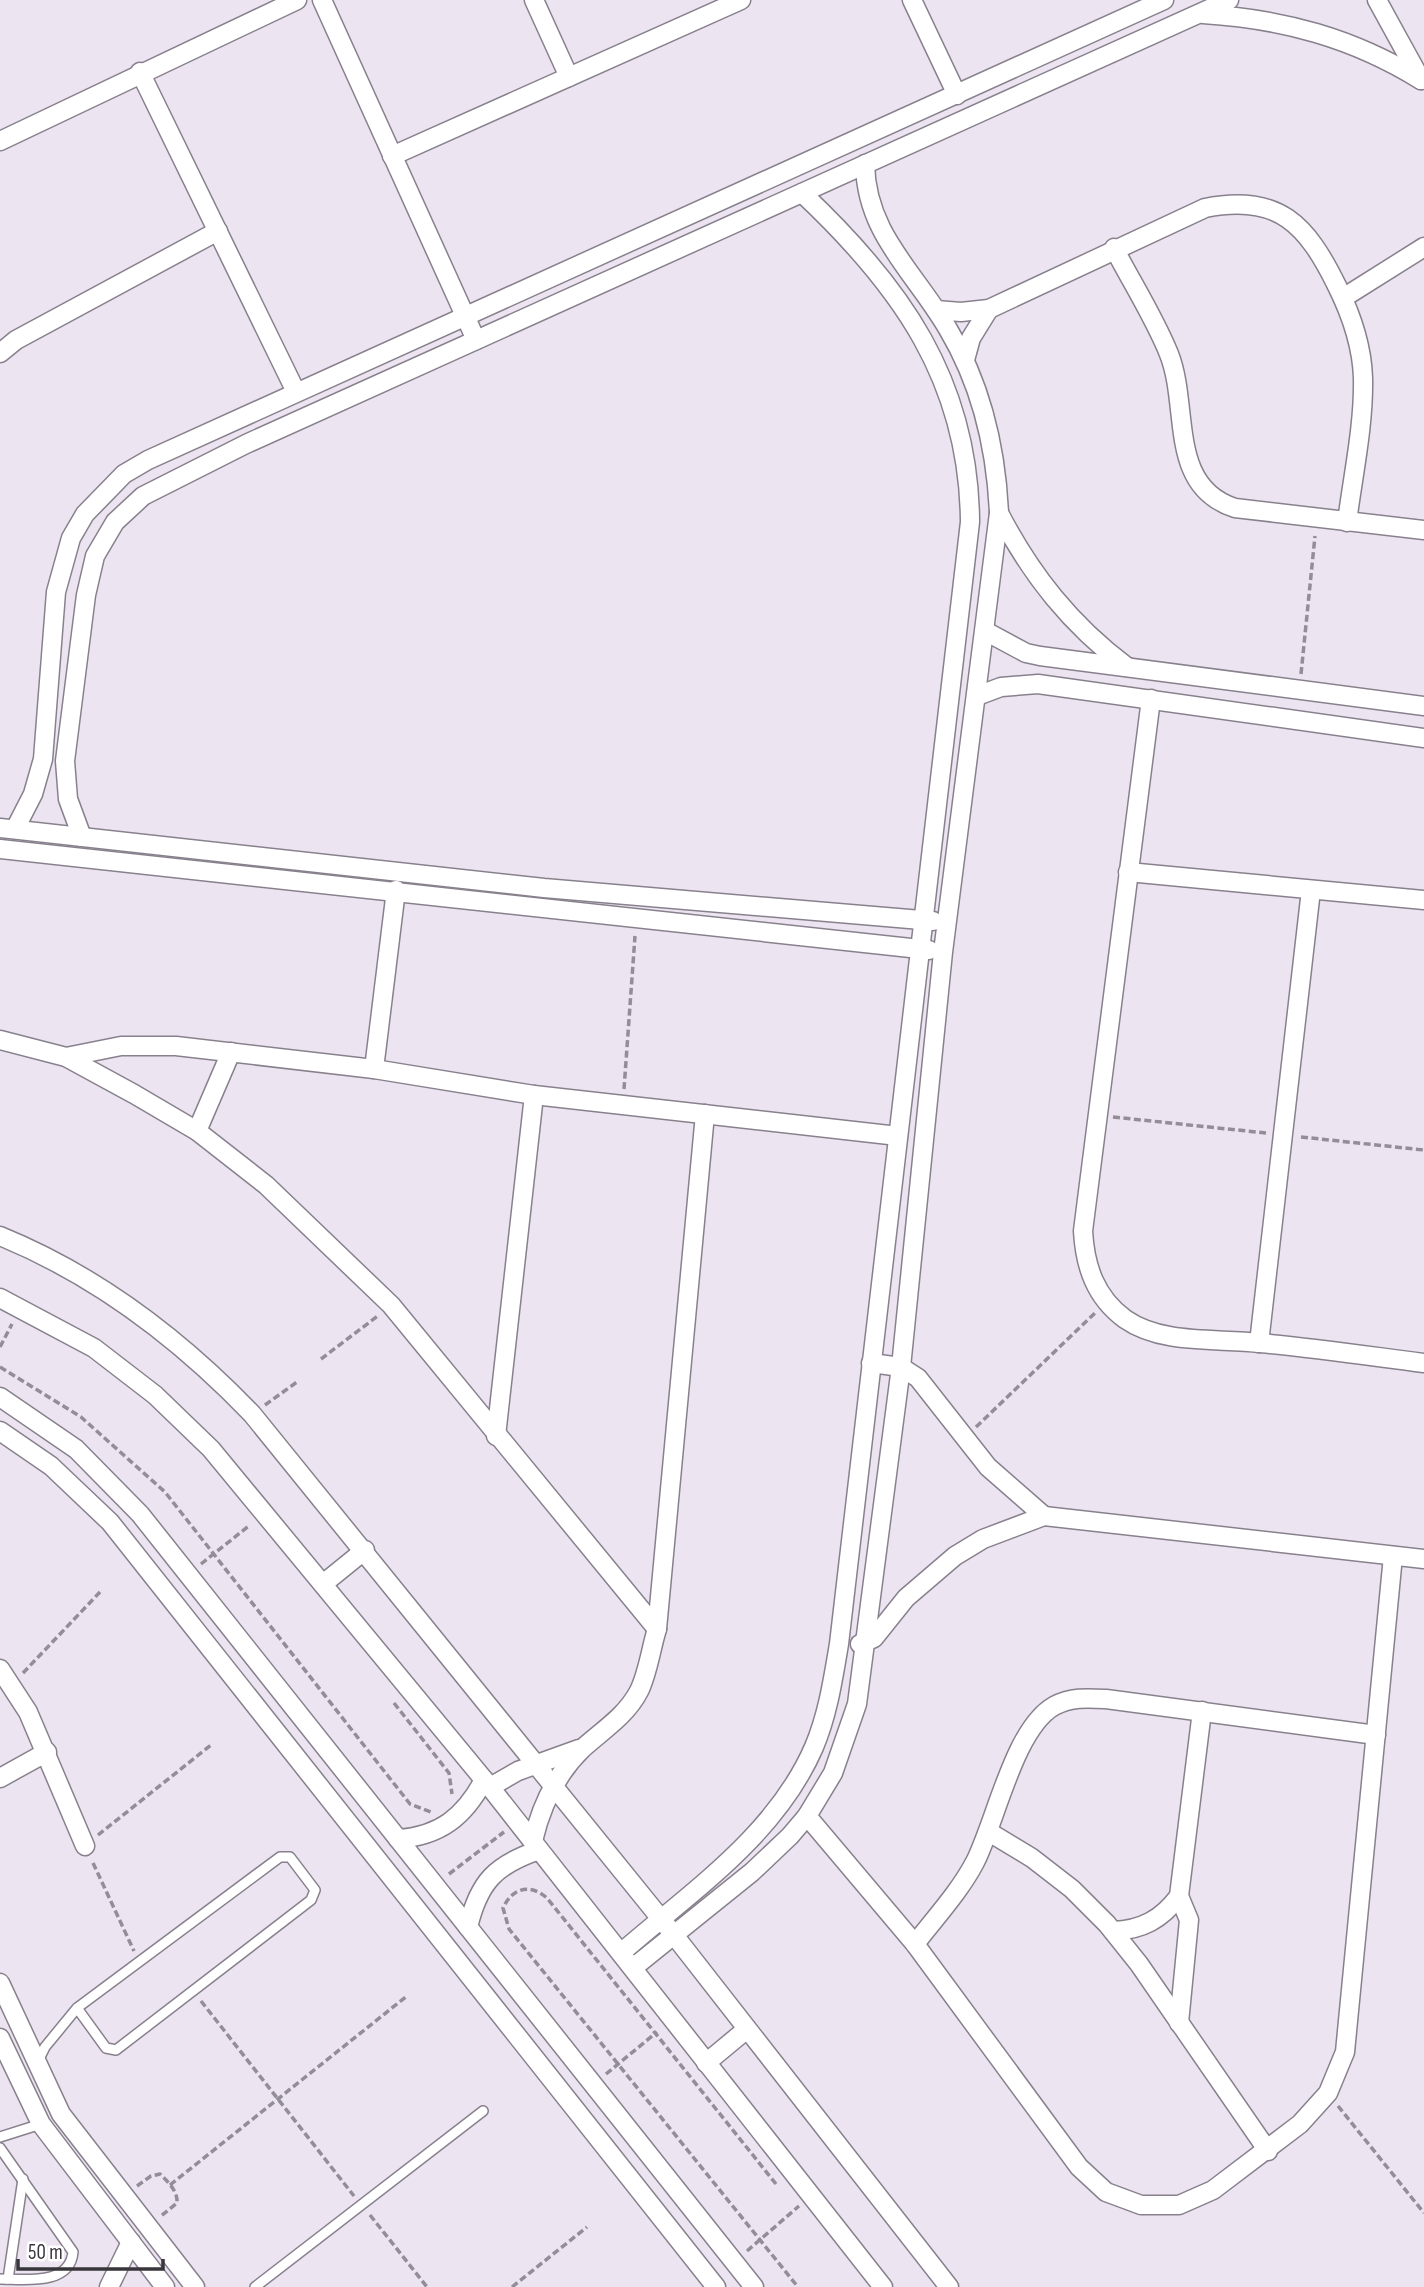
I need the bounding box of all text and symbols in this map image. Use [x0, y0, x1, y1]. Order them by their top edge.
scale bar [18, 2228, 163, 2272]
text: 50 m [28, 2240, 63, 2265]

